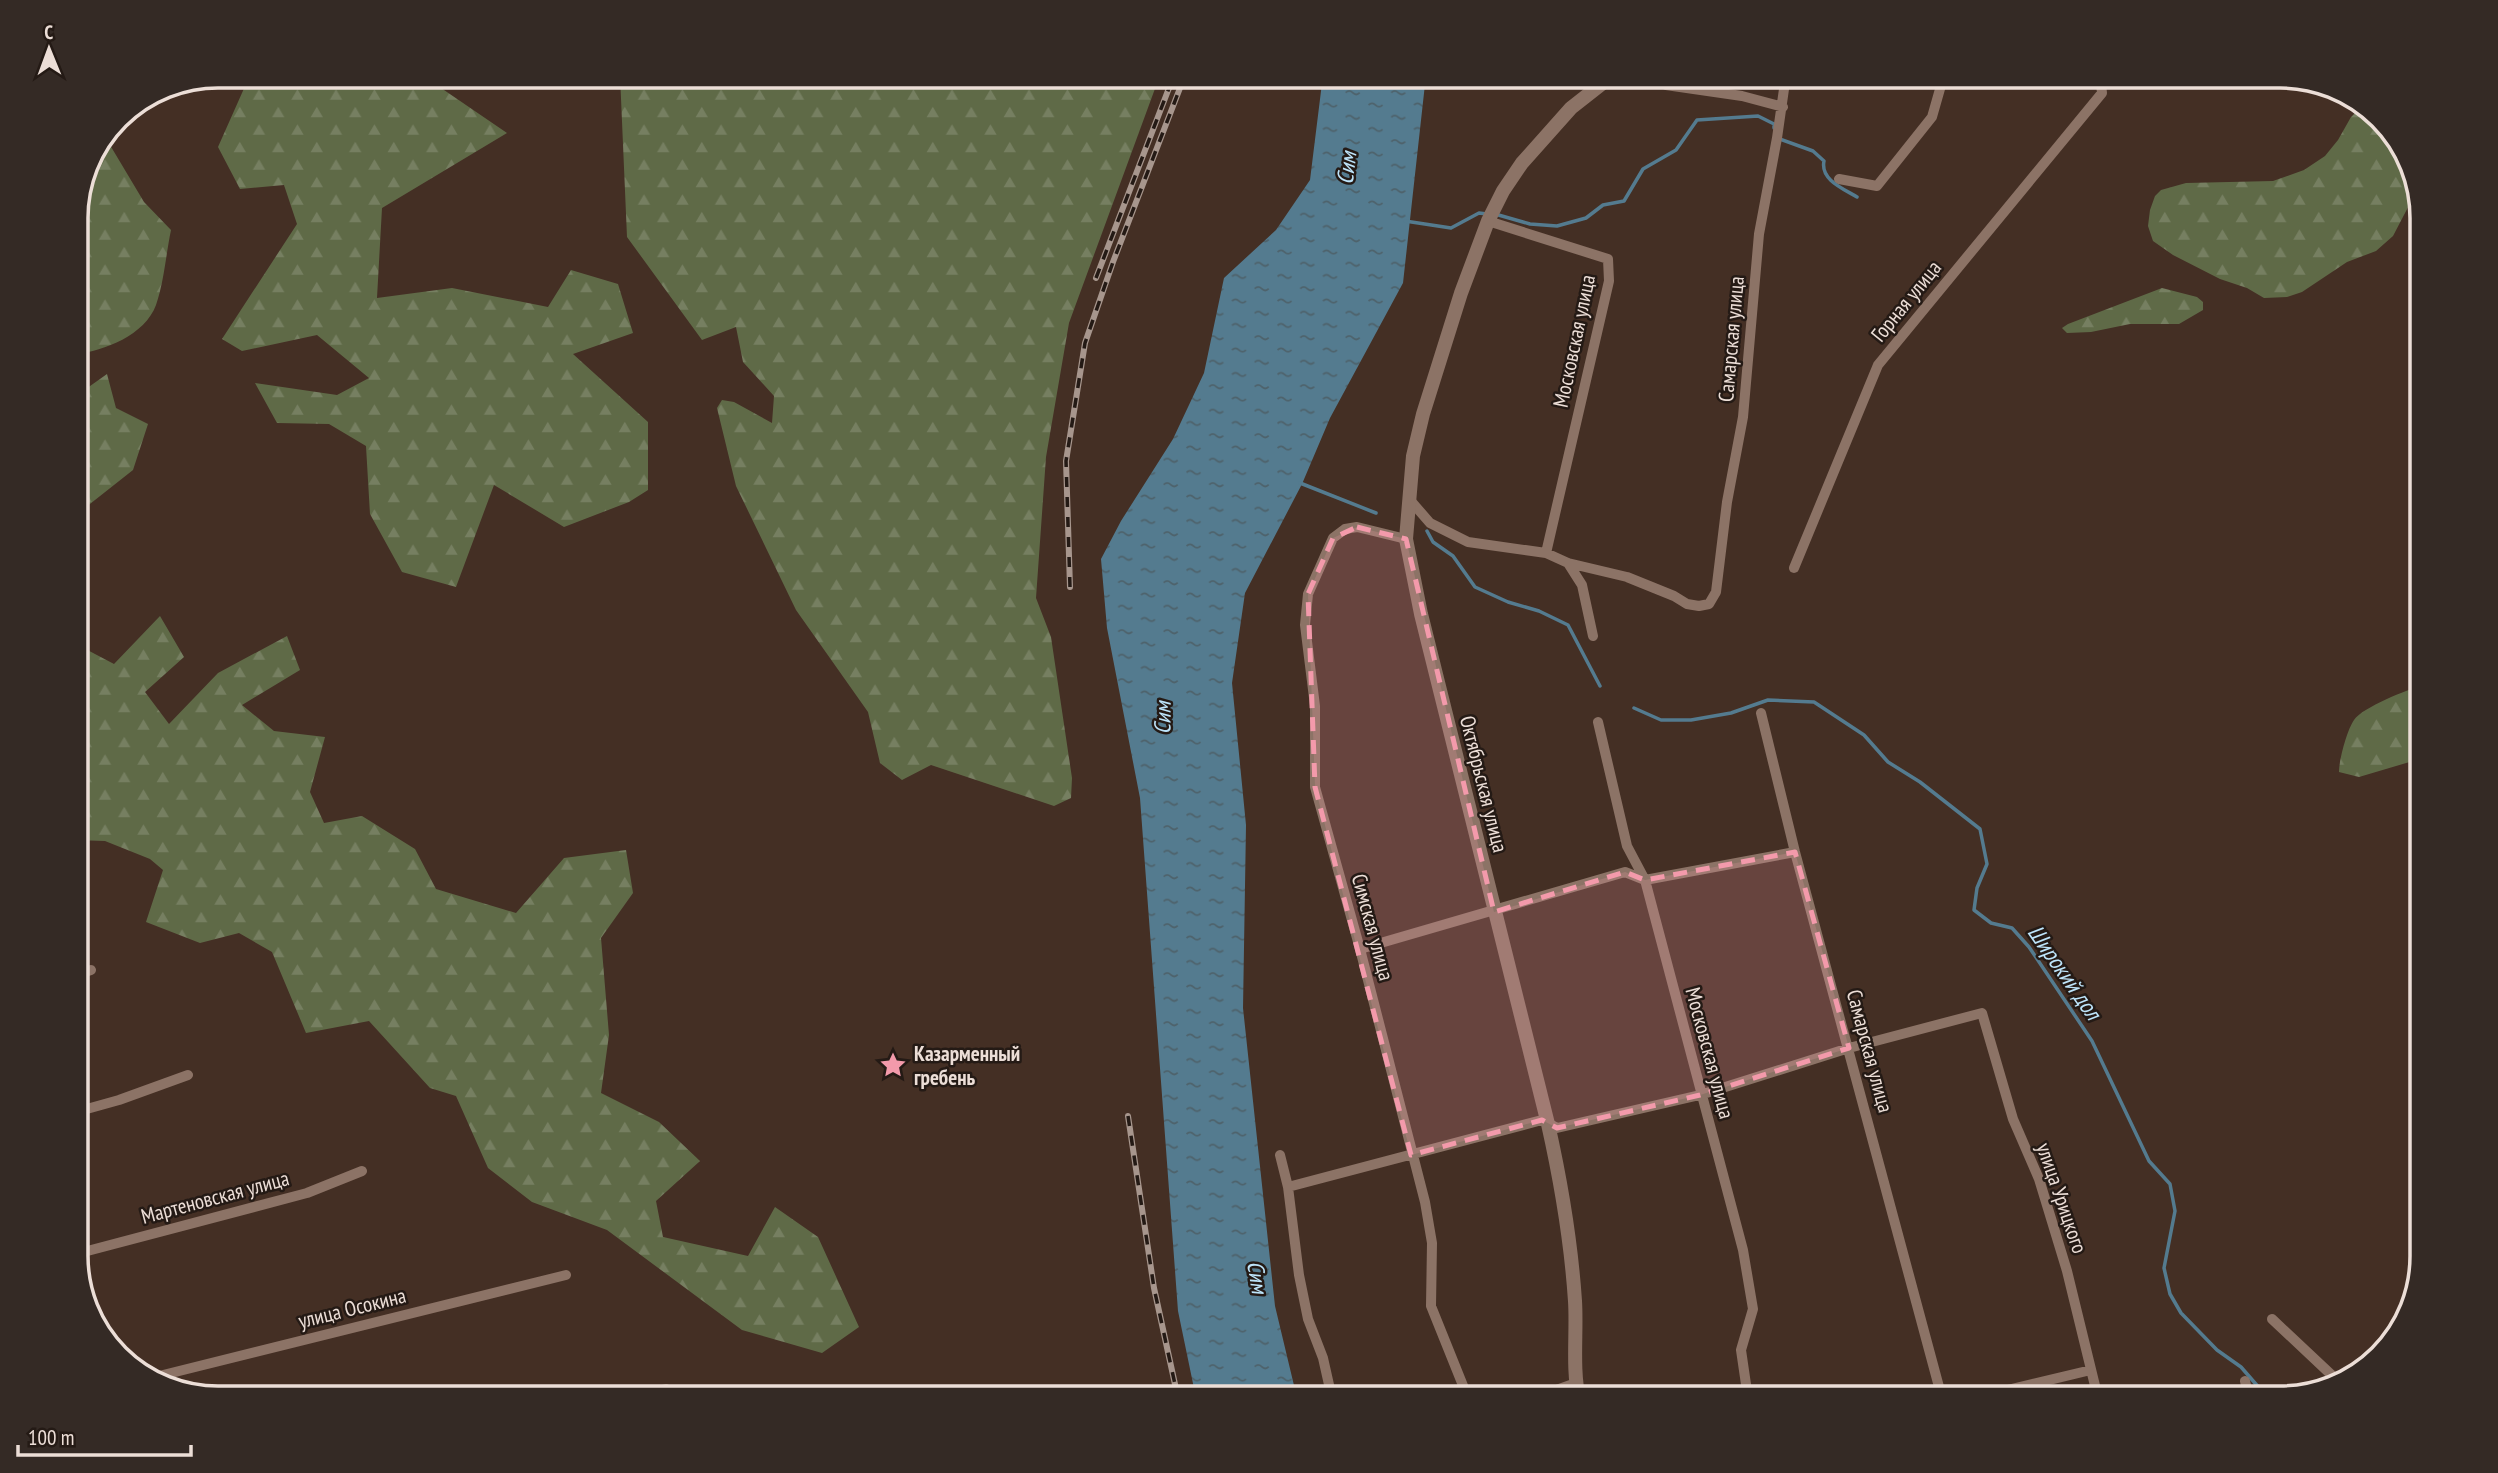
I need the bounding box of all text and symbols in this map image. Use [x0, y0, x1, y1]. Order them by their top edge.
north arrow [14, 14, 84, 84]
text: С [44, 20, 54, 44]
water label: Сим [1330, 148, 1363, 186]
street label: Горная улица [1865, 255, 1947, 347]
street label: Московская улица [1547, 272, 1601, 410]
street label: Самарская улица [1712, 275, 1750, 403]
water label: Сим [1147, 699, 1177, 735]
street label: Октябрьская улица [1454, 713, 1514, 855]
street label: Симская улица [1346, 871, 1400, 983]
water label: Широкий дол [2022, 919, 2109, 1026]
street label: Московская улица [1679, 984, 1741, 1122]
street label: Самарская улица [1841, 987, 1899, 1115]
place label: Казарменный гребень [914, 1040, 1020, 1091]
place icon: Казарменный гребень [878, 1050, 908, 1080]
street label: улица Урицкого [2030, 1139, 2094, 1257]
street label: Мартеновская улица [138, 1164, 292, 1230]
water label: Сим [1241, 1259, 1275, 1297]
street label: улица Осокина [295, 1282, 409, 1334]
scale bar [18, 1414, 191, 1458]
text: 100 m [28, 1424, 74, 1451]

